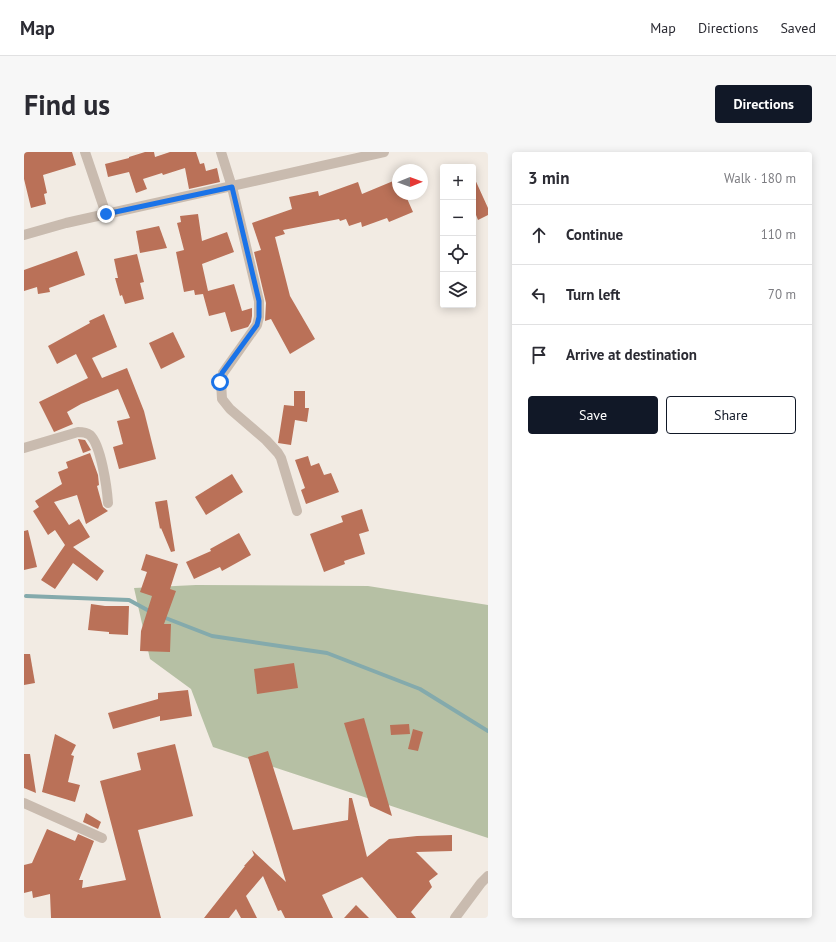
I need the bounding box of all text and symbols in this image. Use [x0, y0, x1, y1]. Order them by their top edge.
text: Map [20, 16, 55, 40]
text: Map [650, 19, 676, 37]
text: Directions [698, 19, 758, 37]
text: Saved [780, 19, 816, 37]
button: Directions [715, 85, 812, 123]
text: Find us [24, 86, 110, 123]
north arrow [392, 164, 428, 200]
map controls [440, 164, 476, 308]
button: + [440, 164, 476, 200]
text: 3 min [528, 167, 569, 189]
text: Walk · 180 m [724, 170, 796, 187]
button: − [440, 200, 476, 236]
route end [97, 205, 115, 223]
icon: ahead [528, 224, 550, 246]
text: Continue [566, 225, 623, 244]
text: 110 m [761, 226, 796, 243]
button: locate [440, 236, 476, 272]
button: layers [440, 272, 476, 308]
icon: left [528, 284, 550, 306]
text: Turn left [566, 285, 620, 304]
text: 70 m [768, 286, 796, 303]
icon: arrive [528, 344, 550, 366]
text: Arrive at destination [566, 345, 697, 364]
route start [211, 373, 229, 391]
button: Save [528, 396, 658, 434]
button: Share [666, 396, 796, 434]

